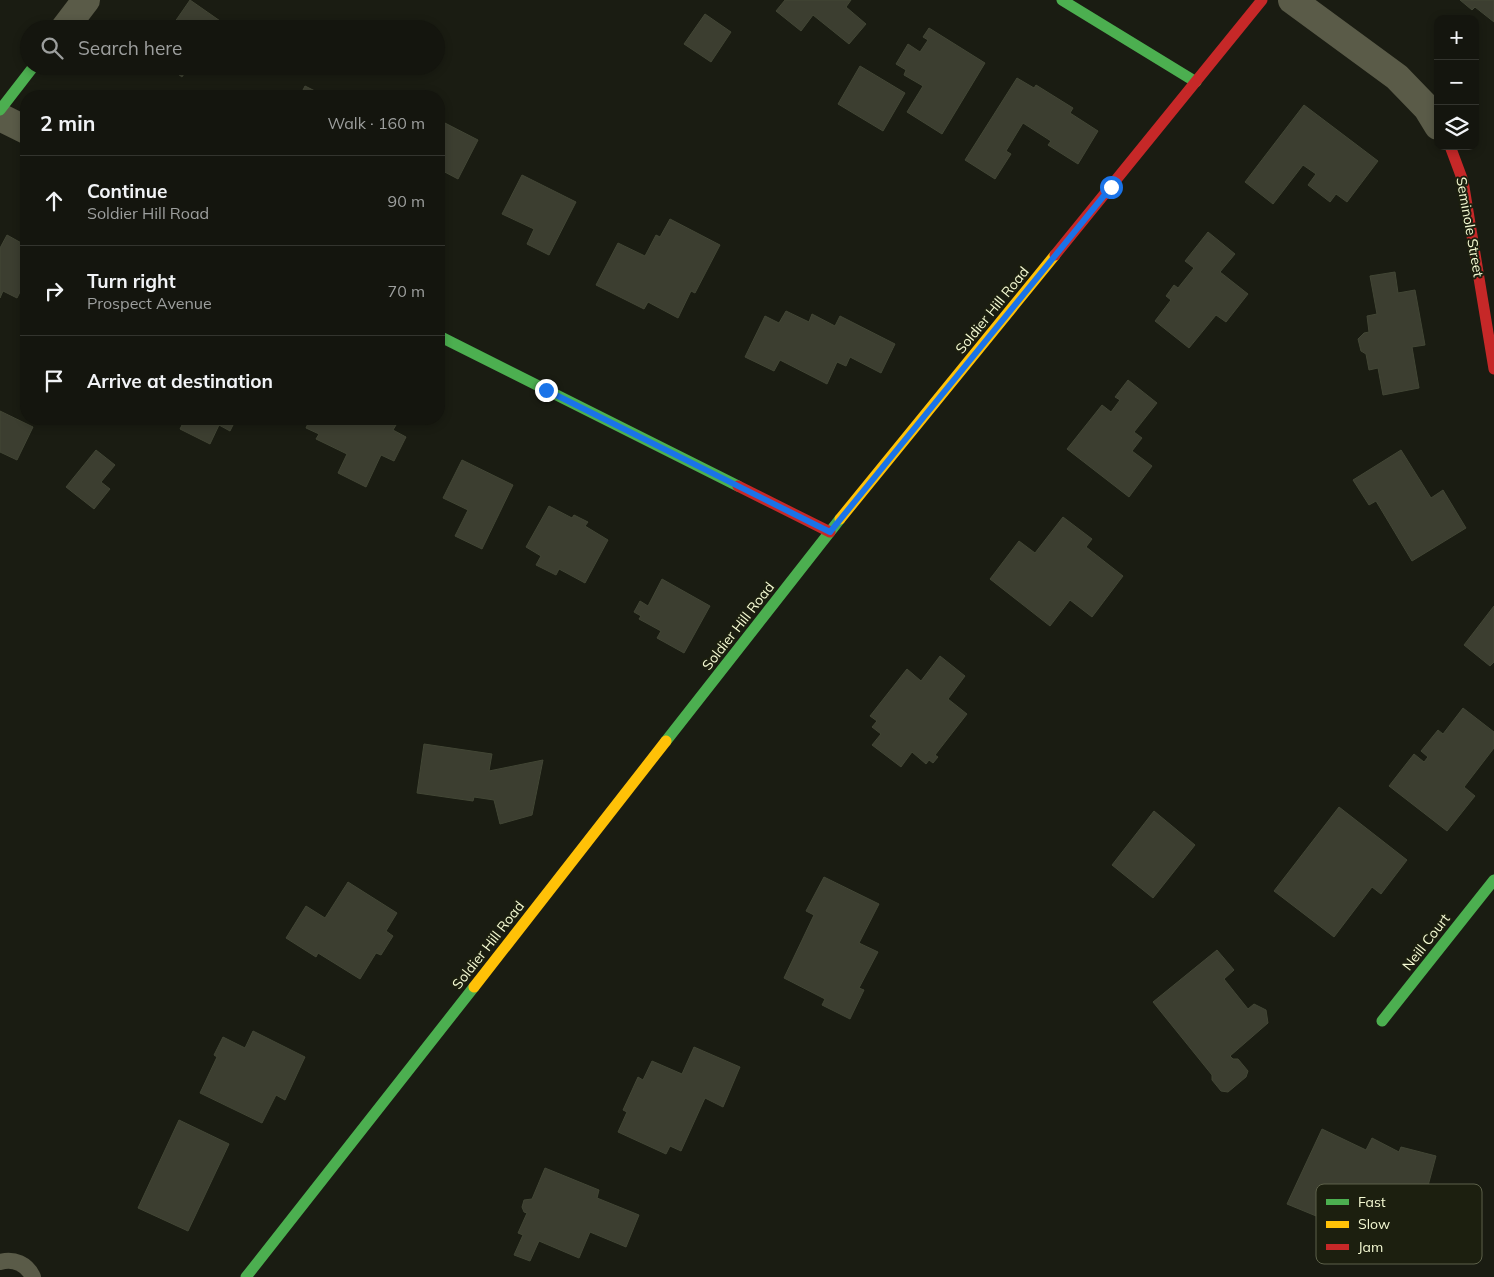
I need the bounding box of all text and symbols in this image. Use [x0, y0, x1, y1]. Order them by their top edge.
map controls [1434, 15, 1479, 150]
button: + [1434, 15, 1479, 60]
search box [20, 20, 445, 75]
icon: search [38, 34, 66, 62]
text: Search here [78, 36, 182, 60]
button: − [1434, 60, 1479, 105]
button: layers [1434, 105, 1479, 150]
text: 2 min [40, 110, 95, 136]
text: Walk · 160 m [327, 113, 425, 133]
street label: Seminole Street [1452, 175, 1488, 279]
route start [1100, 176, 1123, 199]
text: Continue [87, 179, 167, 203]
icon: ahead [40, 187, 68, 215]
text: 90 m [388, 191, 425, 211]
text: Soldier Hill Road [87, 203, 209, 223]
street label: Soldier Hill Road [951, 263, 1033, 357]
text: Turn right [87, 269, 176, 293]
icon: right [40, 277, 68, 305]
text: 70 m [388, 281, 425, 301]
text: Prospect Avenue [87, 293, 212, 313]
icon: arrive [40, 367, 68, 395]
text: Arrive at destination [87, 369, 273, 393]
route end [535, 379, 558, 402]
street label: Soldier Hill Road [698, 578, 778, 674]
street label: Soldier Hill Road [448, 897, 528, 993]
street label: Neill Court [1398, 910, 1454, 974]
legend [1316, 1184, 1482, 1264]
text: Fast [1358, 1193, 1386, 1211]
text: Slow [1358, 1215, 1390, 1233]
text: Jam [1358, 1238, 1383, 1256]

